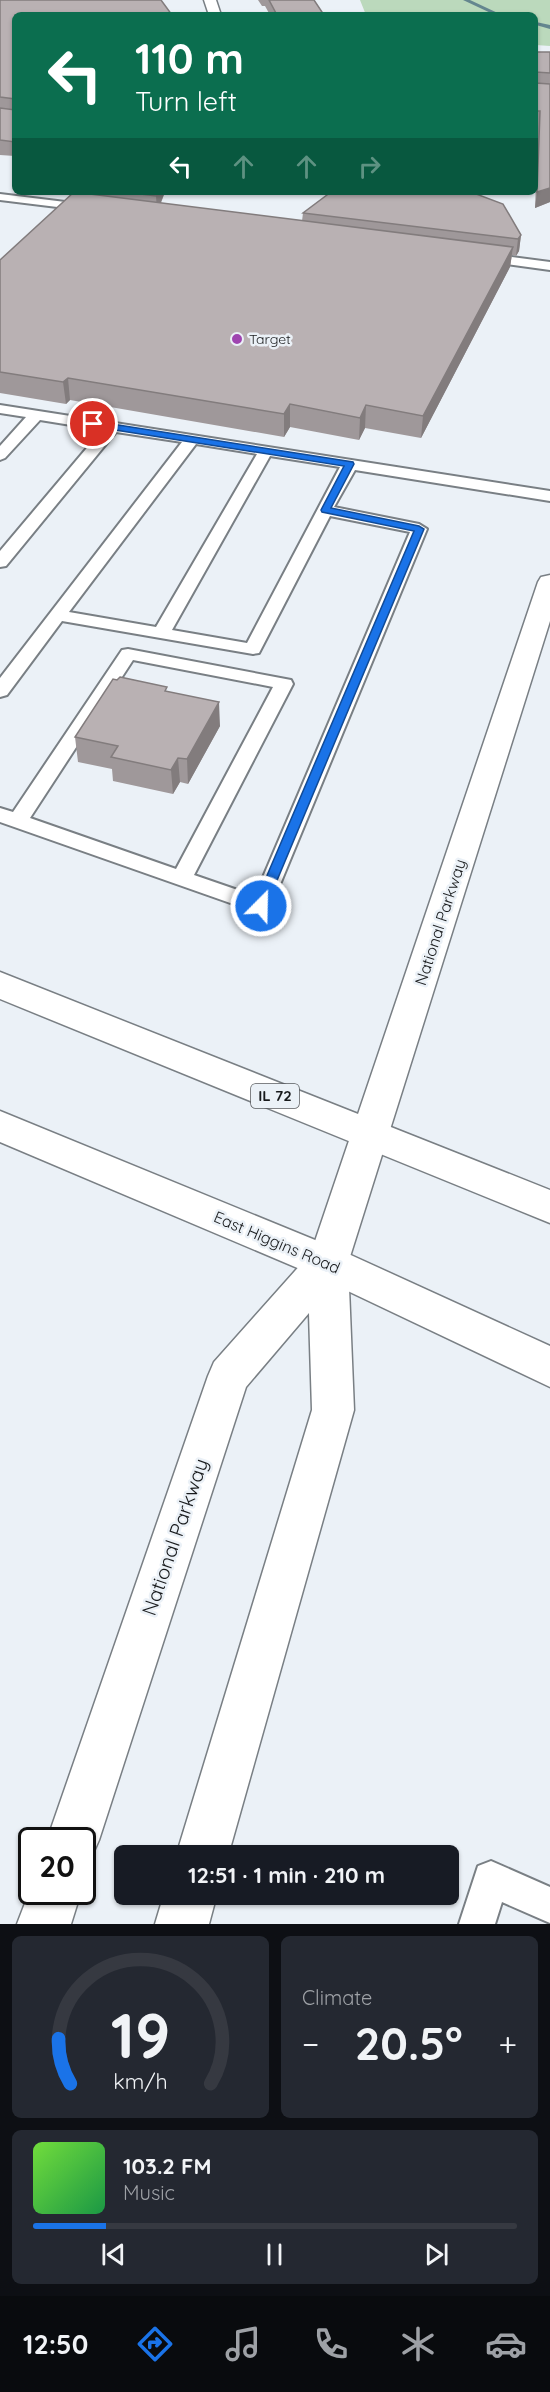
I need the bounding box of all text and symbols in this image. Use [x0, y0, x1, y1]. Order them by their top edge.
text: 110 m [135, 32, 244, 85]
icon: left [36, 36, 114, 114]
text: Turn left [135, 84, 237, 118]
icon: left [164, 150, 197, 183]
icon: ahead [227, 150, 260, 183]
icon: ahead [290, 150, 323, 183]
icon: right [353, 150, 386, 183]
place label: Target [249, 330, 291, 348]
marker: Target [230, 332, 244, 346]
pin [67, 398, 118, 449]
icon: arrive [76, 407, 109, 440]
street label: National Parkway [410, 856, 470, 988]
position arrow [229, 874, 293, 938]
road number: IL 72 [251, 1084, 299, 1108]
street label: East Higgins Road [211, 1206, 343, 1278]
street label: National Parkway [136, 1455, 213, 1619]
speed limit sign: 20 [18, 1827, 96, 1905]
text: 12:51 · 1 min · 210 m [188, 1861, 385, 1889]
text: Climate [302, 1985, 372, 2010]
text: 19 [111, 1996, 170, 2074]
text: 20.5° [355, 2015, 463, 2071]
text: − [302, 2023, 319, 2064]
text: + [498, 2023, 517, 2064]
text: km/h [113, 2068, 168, 2094]
text: 103.2 FM [123, 2152, 211, 2180]
text: Music [123, 2180, 175, 2205]
icon: previous [97, 2238, 130, 2271]
icon: pause [258, 2238, 291, 2271]
icon: next [420, 2238, 453, 2271]
icon: directions [134, 2323, 176, 2365]
icon: music [222, 2323, 264, 2365]
icon: phone [310, 2323, 352, 2365]
icon: climate [397, 2323, 439, 2365]
icon: car [485, 2323, 527, 2365]
text: 12:50 [23, 2327, 88, 2361]

